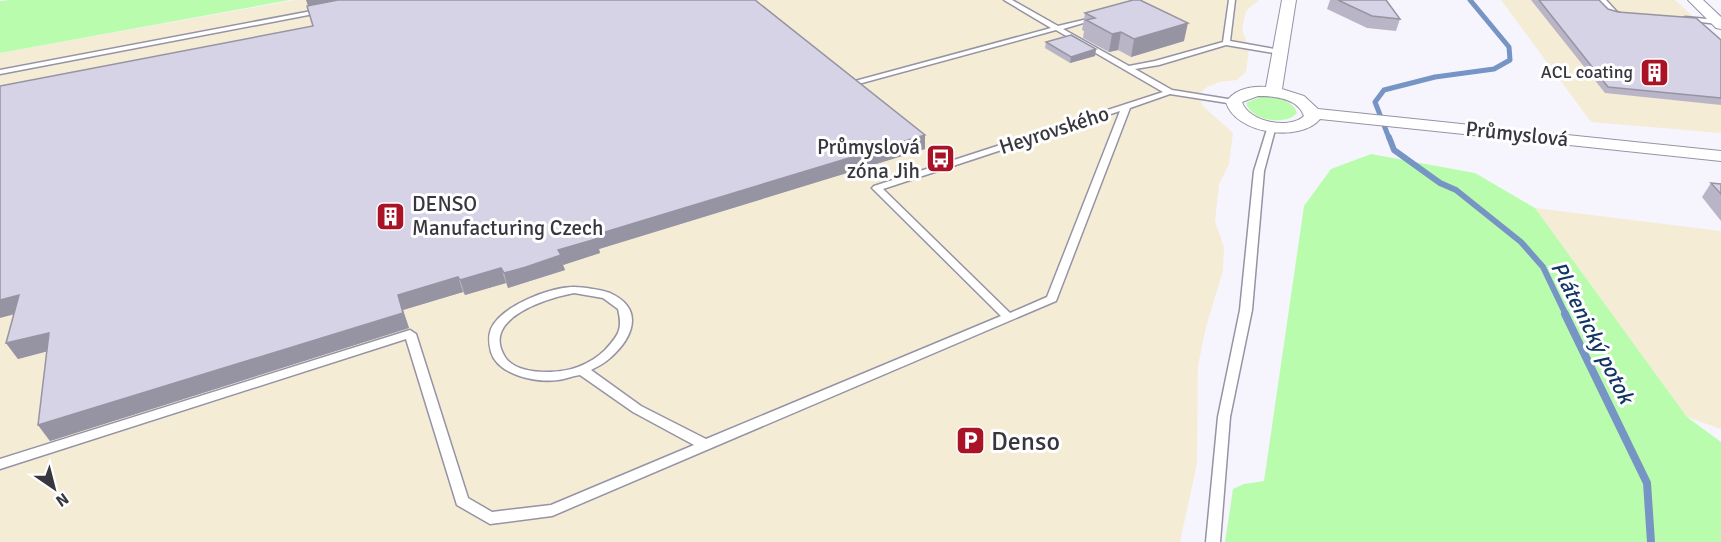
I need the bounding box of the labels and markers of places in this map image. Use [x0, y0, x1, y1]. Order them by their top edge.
building icon: ACL coating [1638, 56, 1670, 88]
place label: ACL coating [1541, 61, 1633, 83]
place label: Průmyslová zóna Jih [817, 134, 920, 184]
bus stop icon: Průmyslová zóna Jih [925, 143, 957, 175]
place label: DENSO Manufacturing Czech [412, 191, 603, 241]
building icon: DENSO Manufacturing Czech [375, 200, 407, 232]
parking icon: Denso [954, 425, 986, 457]
place label: Denso [991, 426, 1060, 458]

